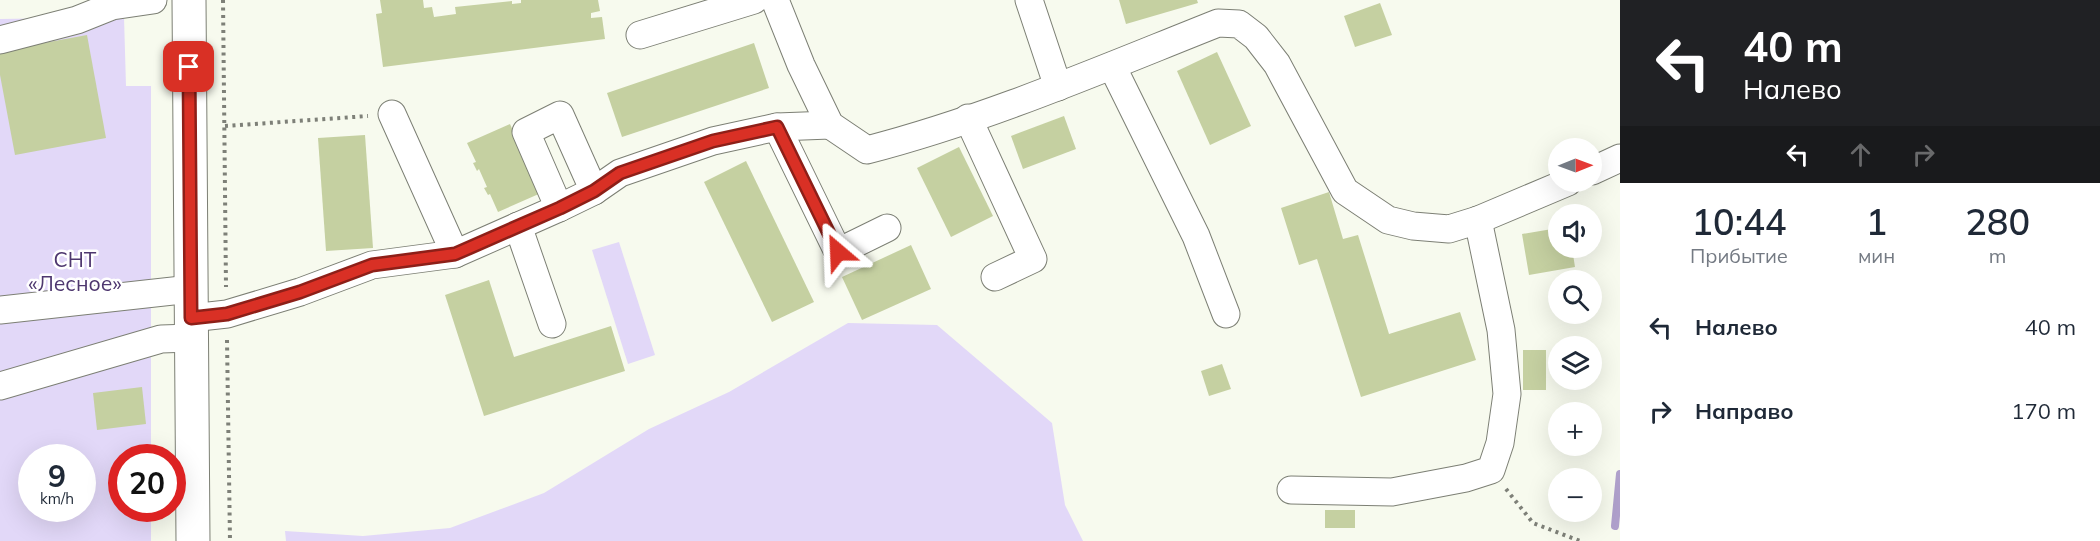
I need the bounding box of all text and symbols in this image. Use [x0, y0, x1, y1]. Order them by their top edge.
text: 40 m [1743, 20, 1843, 73]
icon: left [1644, 24, 1722, 102]
pin [163, 41, 214, 92]
icon: arrive [172, 50, 205, 83]
text: Налево [1743, 72, 1842, 106]
north arrow [1548, 138, 1602, 192]
map controls [1548, 138, 1602, 522]
icon: left [1781, 138, 1814, 171]
icon: ahead [1844, 138, 1877, 171]
icon: right [1907, 138, 1940, 171]
text: 10:44 [1691, 199, 1786, 244]
text: 1 [1866, 199, 1887, 244]
text: 280 [1965, 199, 2030, 244]
button: sound [1548, 204, 1602, 258]
position arrow [806, 220, 870, 284]
text: Прибытие [1690, 243, 1788, 268]
text: мин [1858, 243, 1895, 268]
text: m [1989, 243, 2006, 268]
park label: СНТ «Лесное» [28, 246, 122, 296]
button: search [1548, 270, 1602, 324]
icon: left [1644, 311, 1677, 344]
text: Налево [1695, 313, 1778, 341]
text: 40 m [2025, 313, 2076, 341]
button: layers [1548, 336, 1602, 390]
icon: right [1644, 395, 1677, 428]
text: Направо [1695, 397, 1793, 425]
text: 170 m [2011, 397, 2076, 425]
button: + [1548, 402, 1602, 456]
speed limit sign: 20 [108, 444, 186, 522]
text: 9 [48, 457, 66, 495]
button: − [1548, 468, 1602, 522]
text: km/h [40, 489, 74, 508]

